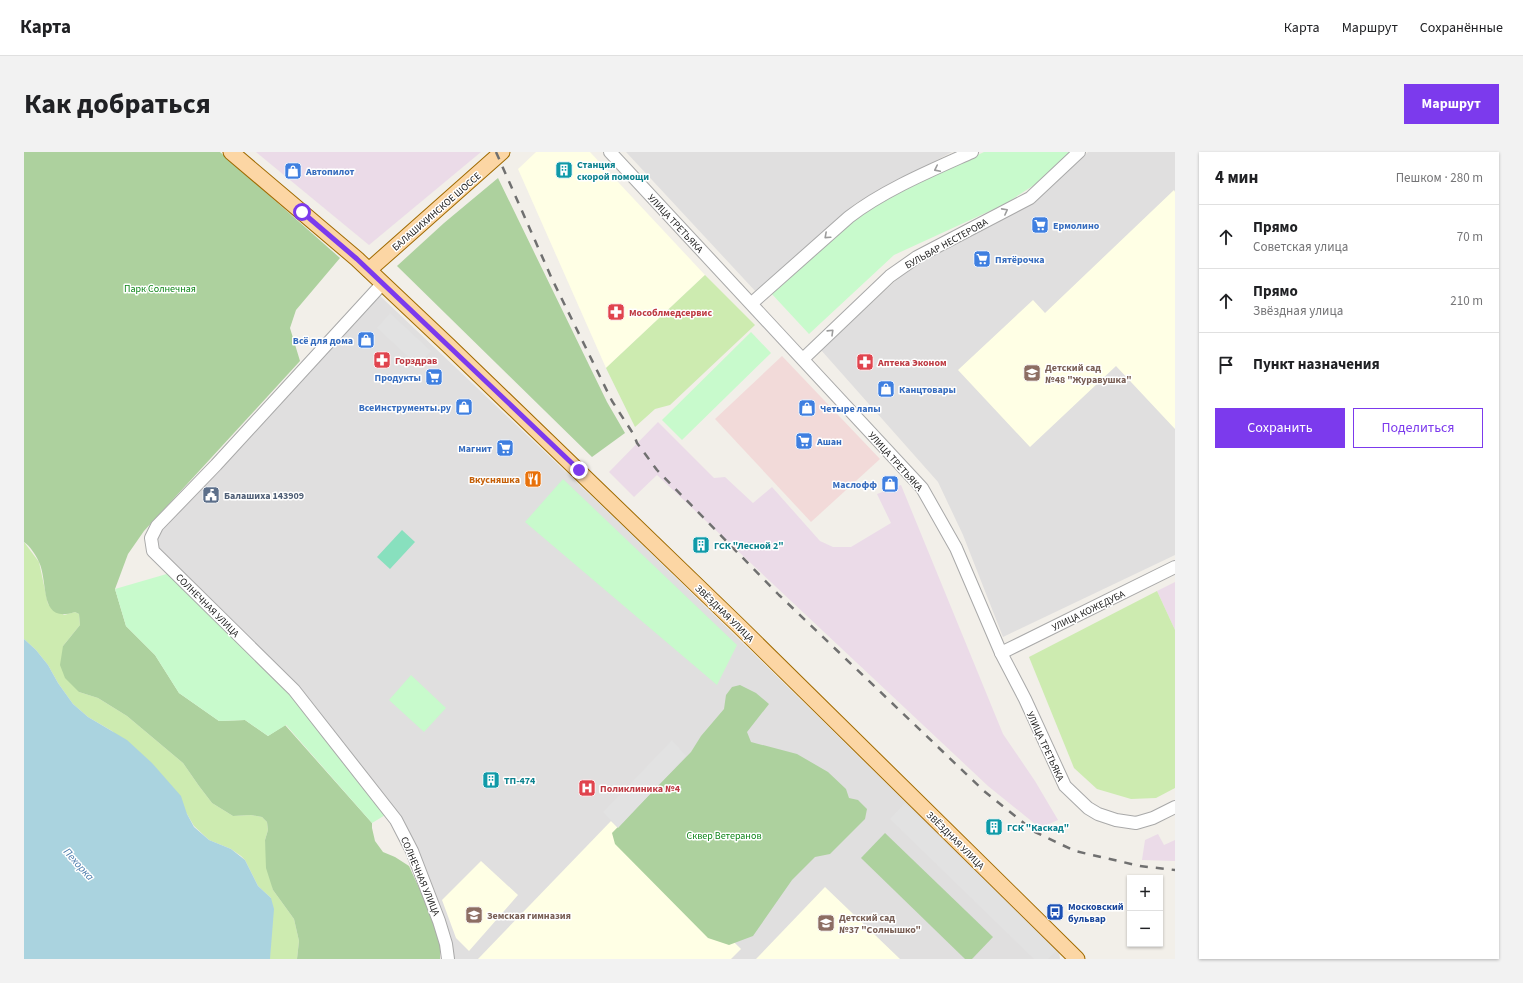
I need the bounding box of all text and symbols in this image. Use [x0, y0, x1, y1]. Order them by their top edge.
text: Карта [20, 14, 71, 41]
text: Карта [1284, 18, 1320, 38]
text: Маршрут [1342, 18, 1398, 38]
text: Сохранённые [1420, 18, 1503, 38]
text: Как добраться [24, 84, 211, 124]
button: Маршрут [1404, 84, 1499, 124]
place label: Станция скорой помощи [577, 158, 649, 184]
building icon: Станция скорой помощи [554, 160, 574, 180]
shop icon: Автопилот [283, 161, 303, 181]
one-way arrow [934, 164, 941, 171]
place label: Автопилот [305, 165, 355, 179]
text: 4 мин [1215, 166, 1258, 190]
street label: БАЛАШИХИНСКОЕ ШОССЕ [389, 169, 484, 254]
text: Пешком · 280 m [1396, 169, 1483, 187]
street label: УЛИЦА ТРЕТЬЯКА [644, 191, 707, 257]
route start [293, 203, 311, 221]
one-way arrow [1001, 208, 1008, 216]
street label: БУЛЬВАР НЕСТЕРОВА [902, 215, 991, 273]
supermarket icon: Ермолино [1030, 215, 1050, 235]
text: Прямо [1253, 217, 1298, 238]
place label: Ермолино [1053, 219, 1100, 233]
icon: ahead [1215, 226, 1237, 248]
text: 70 m [1457, 228, 1483, 246]
one-way arrow [824, 232, 832, 239]
text: Советская улица [1253, 238, 1348, 256]
supermarket icon: Пятёрочка [972, 249, 992, 269]
place label: Пятёрочка [995, 253, 1044, 267]
text: Прямо [1253, 281, 1298, 302]
park label: Парк Солнечная [124, 282, 196, 296]
icon: ahead [1215, 290, 1237, 312]
text: 210 m [1450, 292, 1483, 310]
pharmacy icon: Мособлмедсервис [606, 302, 626, 322]
text: Звёздная улица [1253, 302, 1343, 320]
place label: Мособлмедсервис [629, 306, 712, 320]
shop icon: Всё для дома [356, 330, 376, 350]
one-way arrow [826, 330, 834, 337]
place label: Всё для дома [293, 334, 353, 348]
pharmacy icon: Горздрав [372, 350, 392, 370]
pharmacy icon: Аптека Эконом [855, 352, 875, 372]
place label: Горздрав [395, 354, 437, 368]
icon: arrive [1215, 354, 1237, 376]
text: Пункт назначения [1253, 354, 1380, 375]
place label: Аптека Эконом [877, 356, 947, 370]
place label: Детский сад №48 "Журавушка" [1045, 361, 1132, 387]
school or university icon: Детский сад №48 "Журавушка" [1022, 363, 1042, 383]
supermarket icon: Продукты [424, 367, 444, 387]
place label: Продукты [375, 371, 421, 385]
shop icon: Канцтовары [876, 379, 896, 399]
place label: Канцтовары [899, 383, 956, 397]
shop icon: ВсеИнструменты.ру [454, 397, 474, 417]
shop icon: Четыре лапы [797, 398, 817, 418]
place label: ВсеИнструменты.ру [359, 401, 452, 415]
place label: Четыре лапы [820, 402, 881, 416]
button: Сохранить [1215, 408, 1345, 448]
button: Поделиться [1353, 408, 1483, 448]
street label: УЛИЦА ТРЕТЬЯКА [865, 429, 926, 495]
supermarket icon: Ашан [794, 431, 814, 451]
place label: Ашан [816, 435, 842, 449]
supermarket icon: Магнит [495, 438, 515, 458]
place label: Магнит [458, 442, 492, 456]
route end [570, 461, 588, 479]
restaurant icon: Вкусняшка [523, 469, 543, 489]
place label: Вкусняшка [469, 473, 520, 487]
shop icon: Маслофф [880, 474, 900, 494]
place label: Маслофф [833, 478, 877, 492]
public building icon: Балашиха 143909 [201, 485, 221, 505]
place label: Балашиха 143909 [224, 489, 304, 503]
building icon: ГСК "Лесной 2" [691, 535, 711, 555]
place label: ГСК "Лесной 2" [714, 539, 784, 553]
street label: СОЛНЕЧНАЯ УЛИЦА [172, 571, 243, 641]
street label: ЗВЁЗДНАЯ УЛИЦА [692, 582, 757, 646]
street label: УЛИЦА КОЖЕДУБА [1050, 587, 1128, 635]
street label: УЛИЦА ТРЕТЬЯКА [1023, 709, 1068, 784]
building icon: ТП-474 [481, 770, 501, 790]
place label: ТП-474 [504, 774, 536, 788]
hospital icon: Поликлиника №4 [577, 778, 597, 798]
place label: Поликлиника №4 [600, 782, 681, 796]
street label: ЗВЁЗДНАЯ УЛИЦА [923, 808, 988, 873]
building icon: ГСК "Каскад" [984, 817, 1004, 837]
place label: ГСК "Каскад" [1007, 821, 1069, 835]
park label: Сквер Ветеранов [687, 829, 762, 843]
street label: СОЛНЕЧНАЯ УЛИЦА [397, 835, 443, 919]
water label: Пехорка [60, 845, 97, 884]
map controls [1127, 875, 1163, 947]
button: + [1127, 875, 1163, 911]
place label: Московский бульвар [1068, 900, 1124, 926]
bus stop icon: Московский бульвар [1045, 902, 1065, 922]
school or university icon: Земская гимназия [464, 905, 484, 925]
place label: Земская гимназия [487, 909, 571, 923]
place label: Детский сад №37 "Солнышко" [839, 911, 921, 937]
button: − [1127, 911, 1163, 947]
school or university icon: Детский сад №37 "Солнышко" [816, 913, 836, 933]

